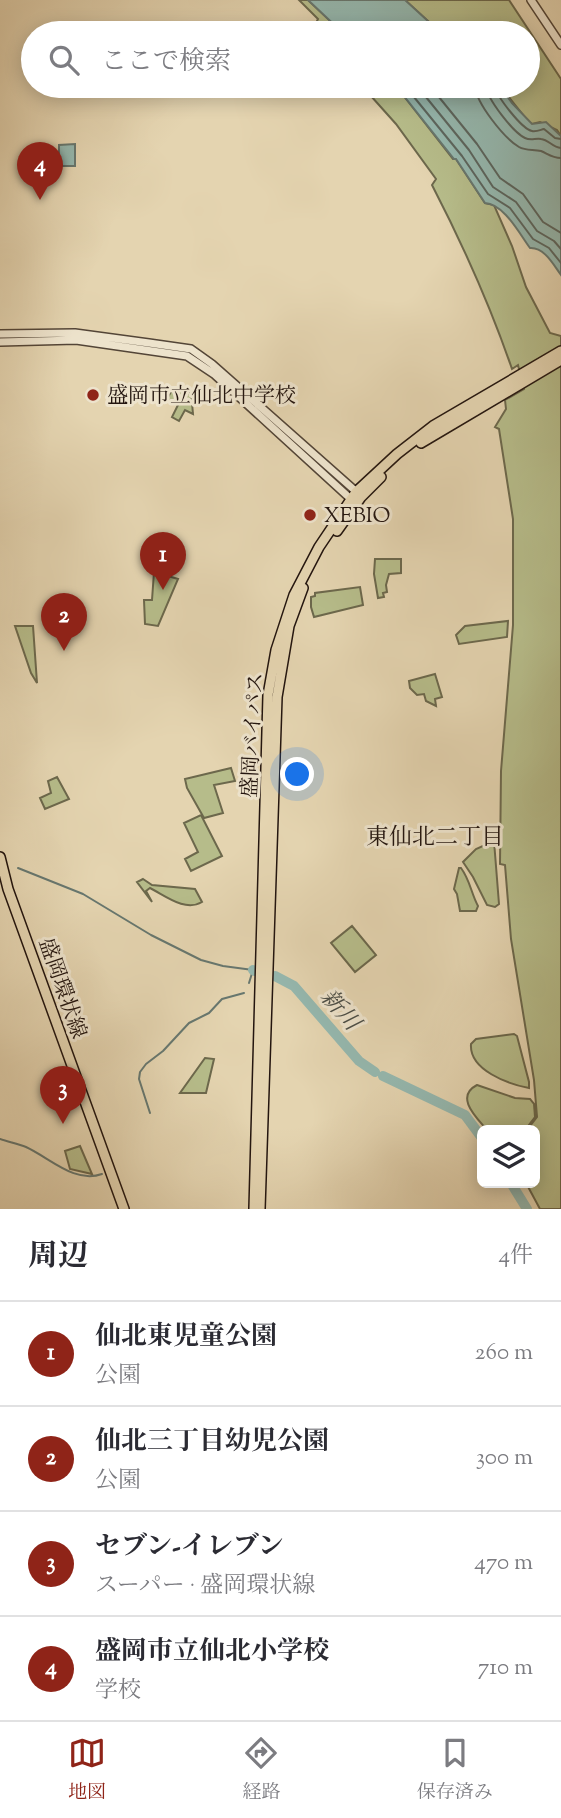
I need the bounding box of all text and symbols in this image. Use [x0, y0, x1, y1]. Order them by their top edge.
search box [21, 21, 540, 98]
icon: search [45, 41, 83, 79]
text: ここで検索 [101, 44, 231, 81]
pin: 4 [17, 142, 63, 200]
place label: 盛岡市立仙北中学校 [107, 382, 296, 412]
marker: 盛岡市立仙北中学校 [85, 387, 101, 403]
place label: XEBIO [324, 502, 391, 532]
marker: XEBIO [302, 507, 318, 523]
pin: 1 [140, 532, 186, 590]
pin: 2 [41, 593, 87, 651]
street label: 盛岡バイパス [236, 672, 272, 799]
your location [280, 757, 314, 791]
district label: 東仙北二丁目 [366, 822, 504, 855]
street label: 盛岡環状線 [30, 934, 92, 1043]
water label: 新川 [312, 982, 369, 1041]
pin: 3 [40, 1066, 86, 1124]
map controls [477, 1125, 540, 1188]
button: layers [477, 1125, 540, 1188]
text: 周辺 [28, 1236, 88, 1279]
text: 4件 [498, 1240, 533, 1273]
text: 仙北東児童公園 [95, 1319, 277, 1356]
text: 1 [47, 1337, 55, 1370]
text: 260 m [475, 1337, 533, 1370]
text: 公園 [95, 1360, 141, 1393]
text: 仙北三丁目幼児公園 [95, 1424, 329, 1461]
text: 2 [46, 1442, 56, 1475]
text: 300 m [476, 1442, 533, 1475]
text: 公園 [95, 1465, 141, 1498]
text: セブン-イレブン [95, 1529, 284, 1566]
text: 3 [46, 1547, 56, 1580]
text: 470 m [474, 1547, 533, 1580]
text: スーパー · 盛岡環状線 [95, 1570, 315, 1603]
text: 盛岡市立仙北小学校 [95, 1634, 329, 1671]
text: 4 [45, 1652, 57, 1685]
text: 710 m [478, 1652, 533, 1685]
text: 学校 [95, 1675, 141, 1708]
tab: 地図 [68, 1734, 106, 1807]
tab: 経路 [242, 1734, 281, 1807]
tab: 保存済み [417, 1734, 493, 1807]

